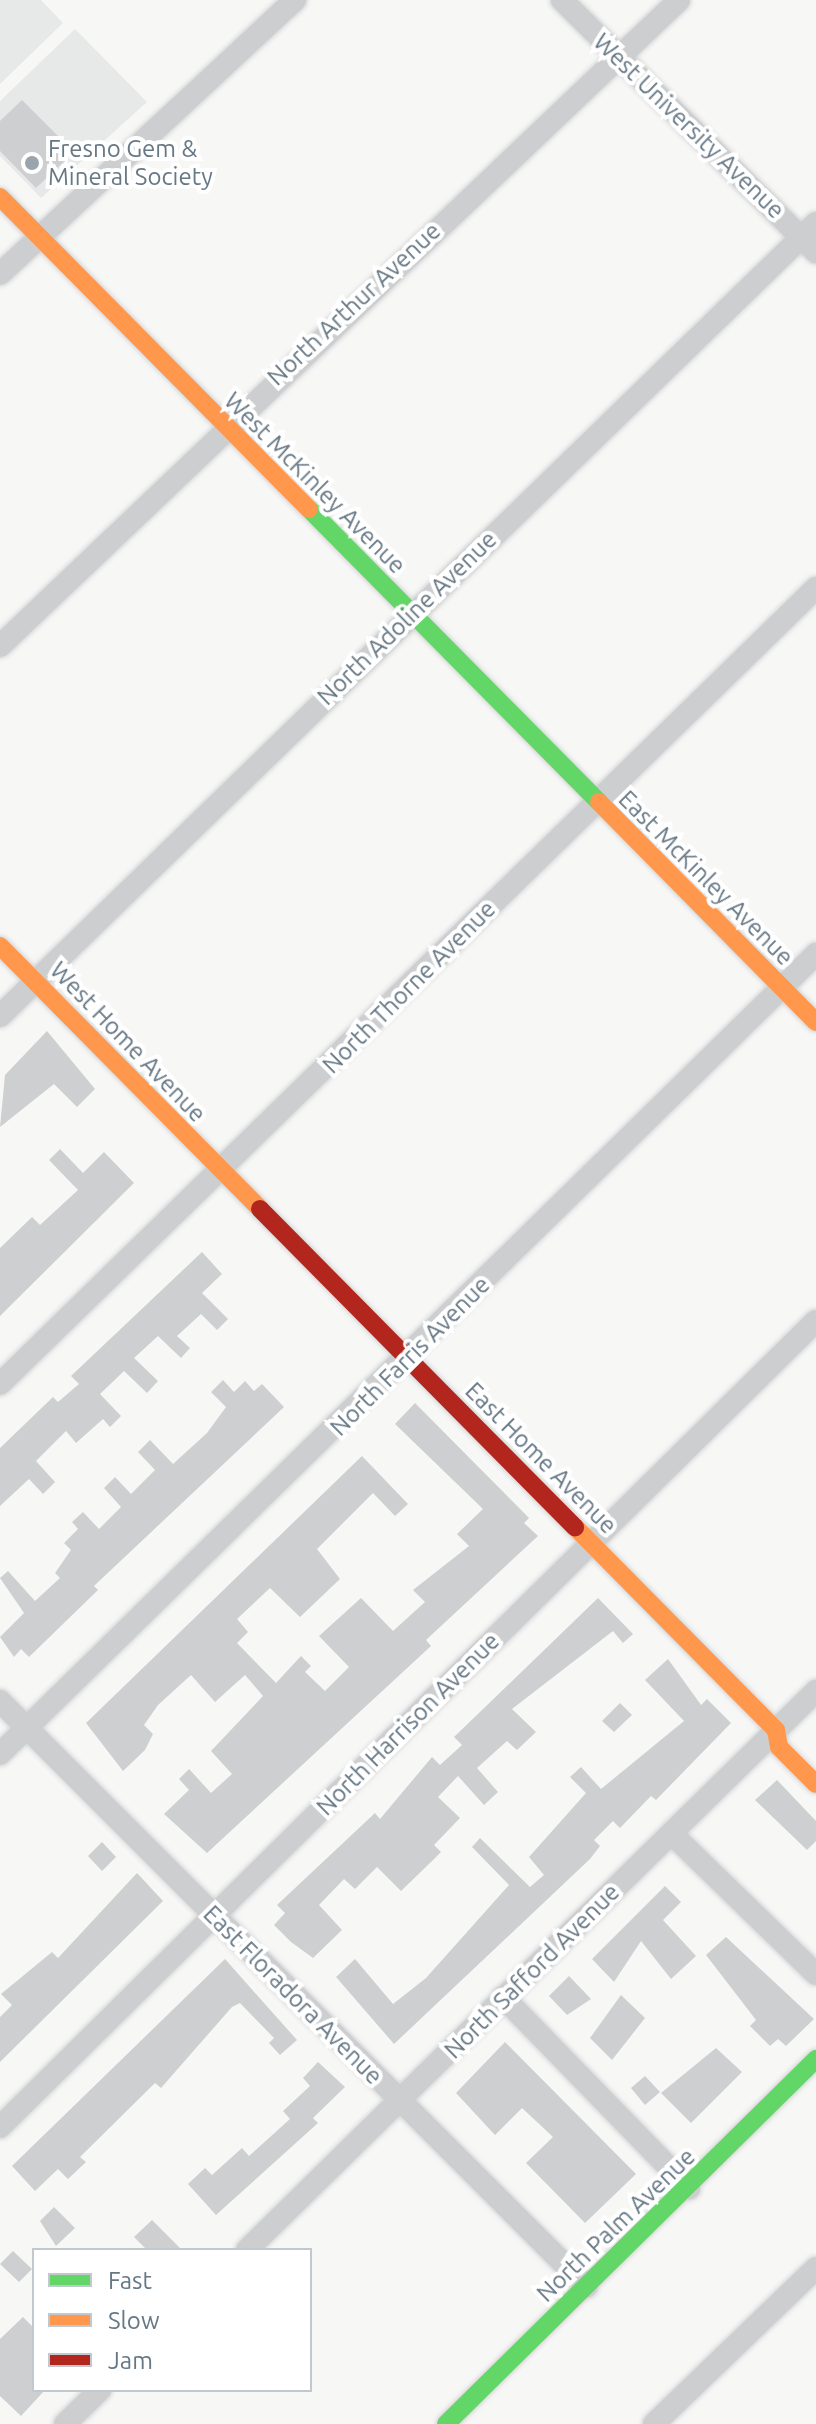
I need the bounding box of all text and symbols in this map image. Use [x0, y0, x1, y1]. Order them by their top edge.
street label: West University Avenue [588, 27, 790, 225]
place label: Fresno Gem & Mineral Society [48, 135, 213, 191]
marker: Fresno Gem & Mineral Society [23, 154, 41, 172]
street label: North Arthur Avenue [262, 216, 446, 392]
street label: West McKinley Avenue [218, 386, 412, 580]
street label: North Adoline Avenue [311, 525, 503, 711]
street label: East McKinley Avenue [613, 785, 799, 971]
street label: North Thorne Avenue [317, 895, 501, 1079]
street label: West Home Avenue [44, 956, 212, 1128]
street label: North Farris Avenue [324, 1270, 496, 1442]
street label: East Home Avenue [459, 1376, 623, 1540]
street label: North Harrison Avenue [311, 1627, 505, 1821]
street label: North Safford Avenue [439, 1878, 625, 2064]
street label: East Floradora Avenue [197, 1899, 389, 2091]
street label: North Palm Avenue [531, 2142, 701, 2308]
legend [32, 2248, 312, 2392]
text: Fast [108, 2267, 152, 2294]
text: Slow [108, 2307, 160, 2334]
text: Jam [108, 2347, 153, 2374]

